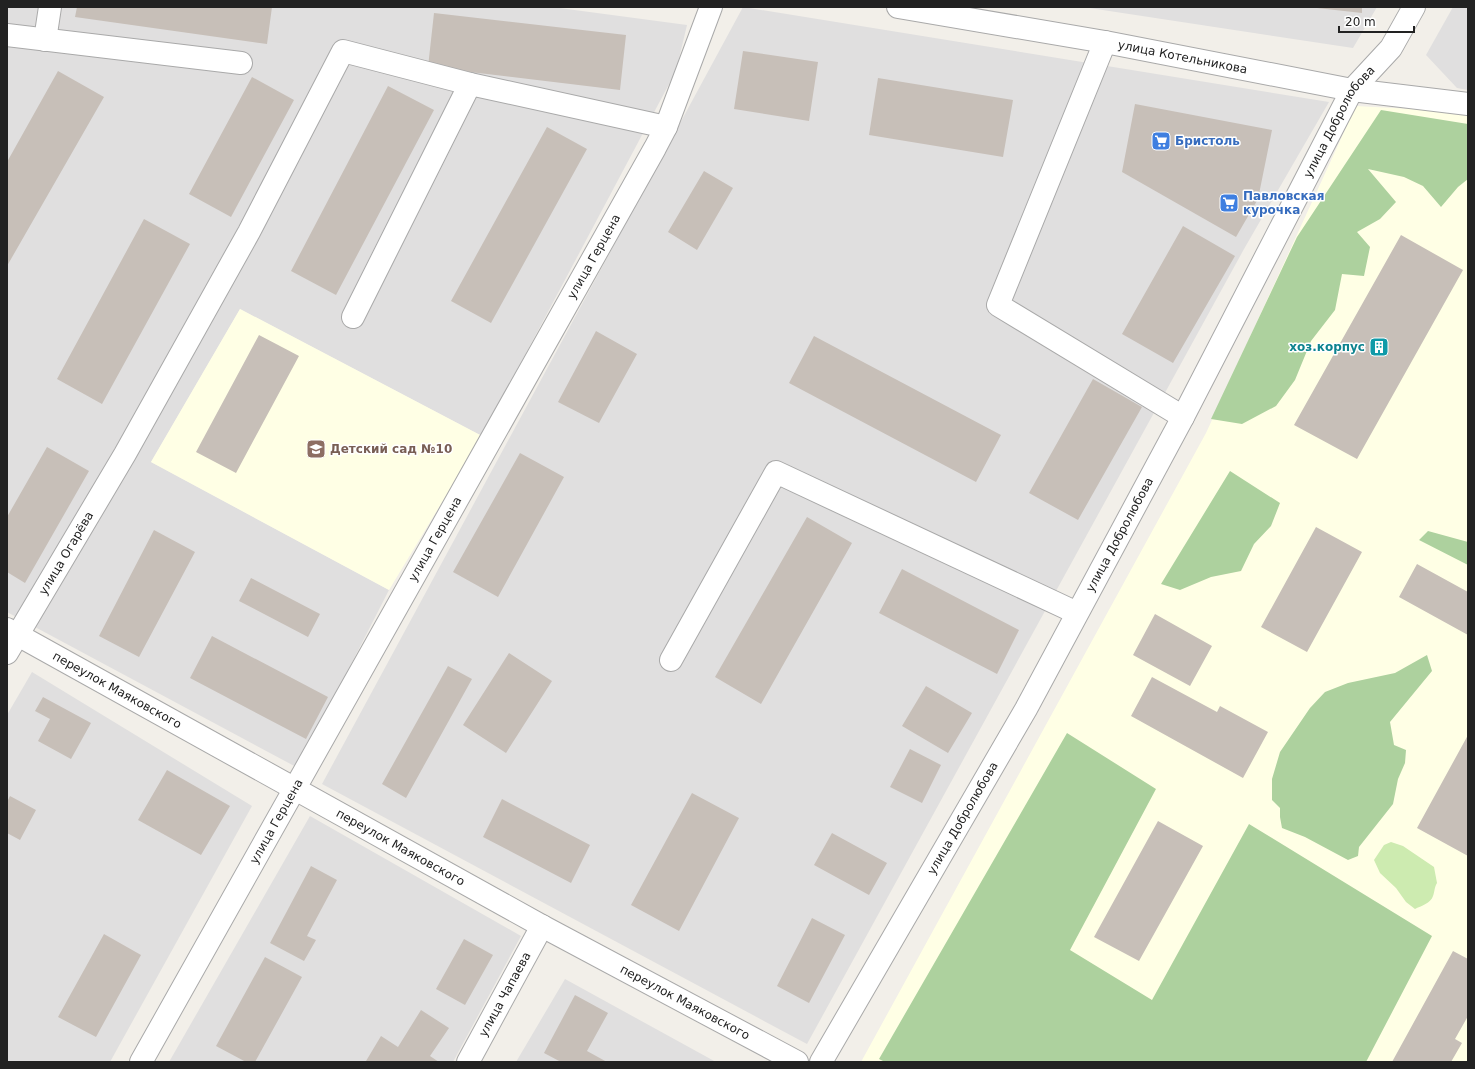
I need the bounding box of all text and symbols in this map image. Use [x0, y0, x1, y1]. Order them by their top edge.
scale bar [1339, 8, 1414, 34]
text: 20 m [1345, 15, 1376, 29]
street label: улица Котельникова [1117, 38, 1249, 77]
street label: улица Добролюбова [1301, 63, 1378, 180]
supermarket icon: Бристоль [1150, 130, 1172, 152]
place label: Бристоль [1175, 134, 1240, 148]
place label: Павловская курочка [1243, 189, 1324, 217]
supermarket icon: Павловская курочка [1218, 192, 1240, 214]
street label: улица Герцена [565, 212, 623, 301]
building icon: хоз.корпус [1368, 336, 1390, 358]
place label: хоз.корпус [1289, 340, 1365, 354]
school or university icon: Детский сад №10 [305, 438, 327, 460]
place label: Детский сад №10 [330, 442, 452, 456]
street label: улица Добролюбова [1083, 475, 1156, 594]
street label: улица Герцена [406, 494, 465, 584]
street label: улица Огарёва [36, 509, 96, 597]
street label: переулок Маяковского [50, 649, 184, 731]
street label: улица Добролюбова [924, 759, 1001, 877]
street label: улица Герцена [247, 777, 306, 866]
street label: переулок Маяковского [334, 806, 467, 889]
street label: улица Чапаева [476, 949, 534, 1039]
street label: переулок Маяковского [618, 962, 752, 1043]

